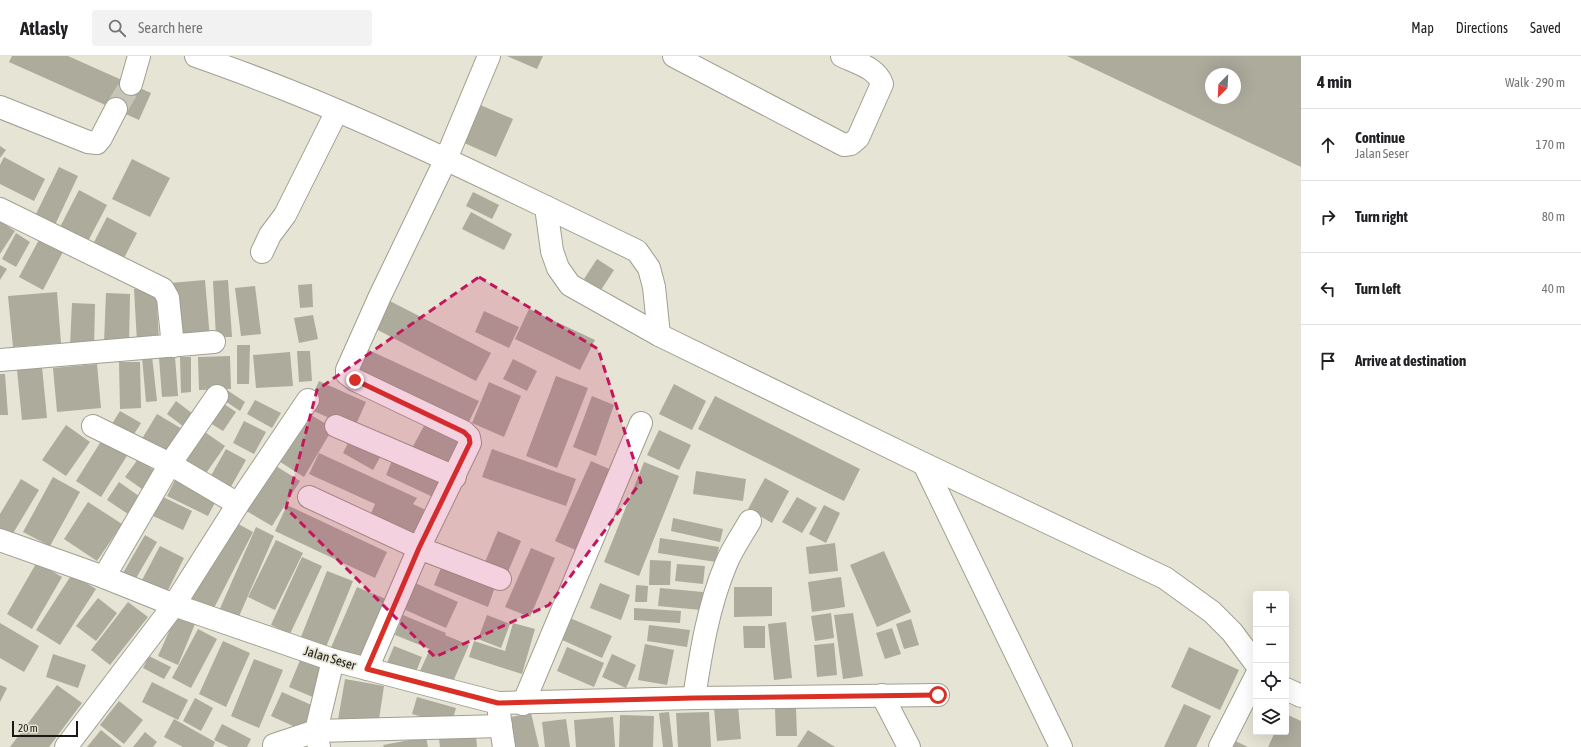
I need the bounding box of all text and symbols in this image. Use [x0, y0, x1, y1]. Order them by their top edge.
search box [92, 10, 372, 46]
text: Atlasly [20, 17, 68, 39]
icon: search [106, 17, 128, 39]
text: Search here [138, 19, 203, 36]
text: Map [1411, 20, 1434, 36]
text: Directions [1456, 20, 1508, 36]
text: Saved [1530, 20, 1561, 36]
north arrow [1205, 68, 1241, 104]
text: 4 min [1317, 72, 1352, 92]
text: Walk · 290 m [1505, 75, 1565, 90]
text: Continue [1355, 129, 1405, 146]
icon: ahead [1317, 134, 1339, 156]
text: 170 m [1536, 137, 1565, 152]
text: Jalan Seser [1355, 146, 1408, 161]
icon: right [1317, 206, 1339, 228]
text: Turn right [1355, 208, 1408, 225]
text: 80 m [1542, 209, 1565, 224]
icon: left [1317, 278, 1339, 300]
text: Turn left [1355, 280, 1401, 297]
text: 40 m [1542, 281, 1565, 296]
icon: arrive [1317, 350, 1339, 372]
text: Arrive at destination [1355, 352, 1466, 369]
route end [346, 371, 364, 389]
map controls [1253, 591, 1289, 735]
button: + [1253, 591, 1289, 627]
button: − [1253, 627, 1289, 663]
street label: Jalan Seser [302, 643, 358, 673]
button: locate [1253, 663, 1289, 699]
route start [929, 686, 947, 704]
button: layers [1253, 699, 1289, 735]
scale bar [12, 719, 78, 738]
text: 20 m [18, 722, 38, 734]

